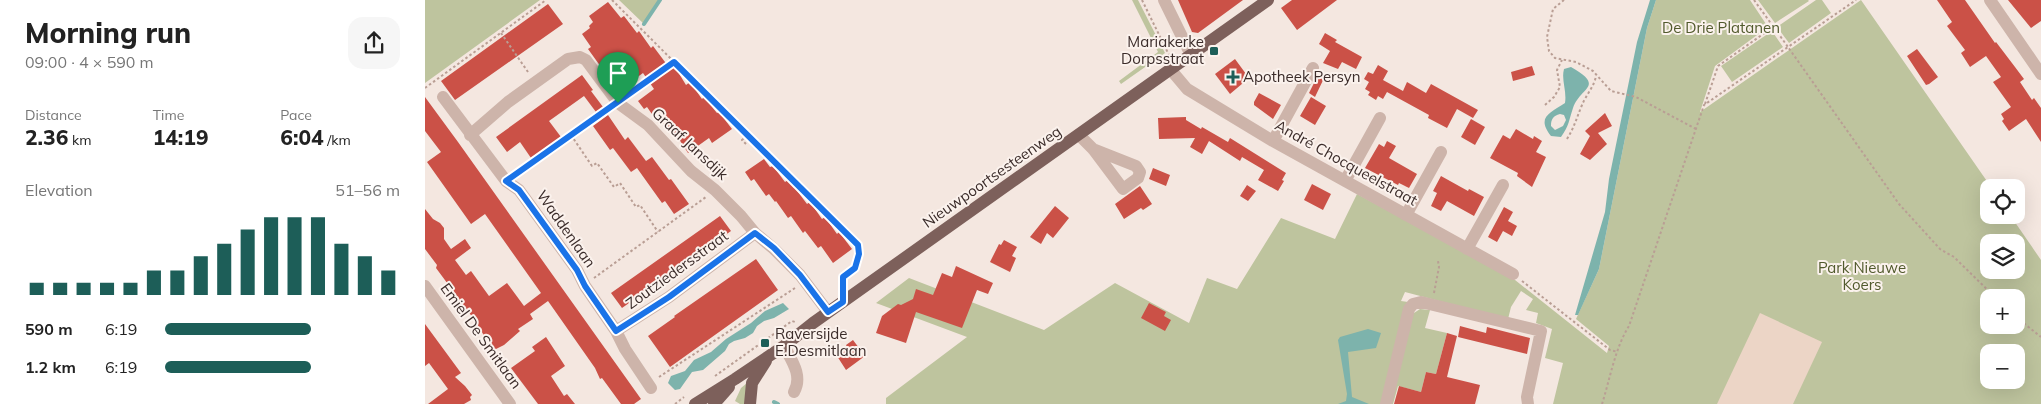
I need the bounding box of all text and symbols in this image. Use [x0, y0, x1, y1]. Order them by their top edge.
text: Morning run [25, 15, 191, 50]
button: share [348, 17, 400, 69]
park label: De Drie Platanen [1662, 18, 1780, 37]
place label: Mariakerke Dorpsstraat [1121, 32, 1204, 68]
marker: Mariakerke Dorpsstraat [1208, 45, 1220, 57]
text: 09:00 · 4 × 590 m [25, 52, 154, 72]
pin [597, 52, 639, 103]
icon: arrive [604, 59, 632, 87]
place label: Apotheek Persyn [1243, 67, 1361, 86]
marker: Apotheek Persyn [1227, 71, 1239, 83]
street label: Graaf Jansdijk [648, 103, 733, 184]
text: Distance [25, 106, 82, 124]
text: Time [153, 106, 184, 124]
text: Pace [280, 106, 312, 124]
street label: André Chocqueelstraat [1272, 115, 1421, 210]
street label: Nieuwpoortsesteenweg [919, 121, 1065, 232]
text: 2.36 [25, 124, 68, 150]
text: 14:19 [153, 124, 209, 150]
text: 6:04 [280, 124, 324, 150]
text: km [68, 131, 91, 149]
text: /km [324, 131, 351, 149]
map controls [1980, 179, 2025, 389]
button: locate [1980, 179, 2025, 224]
text: Elevation [25, 180, 93, 200]
text: 51–56 m [335, 180, 400, 200]
street label: Waddenlaan [533, 186, 600, 271]
street label: Zoutziedersstraat [622, 226, 732, 313]
button: layers [1980, 234, 2025, 279]
park label: Park Nieuwe Koers [1818, 258, 1906, 294]
street label: Emiel De Smitlaan [437, 279, 526, 392]
button: + [1980, 289, 2025, 334]
text: 590 m [25, 319, 73, 339]
text: 6:19 [105, 319, 137, 339]
place label: Raversijde E.Desmitlaan [775, 324, 867, 360]
marker: Raversijde E.Desmitlaan [759, 337, 771, 349]
button: − [1980, 344, 2025, 389]
text: 1.2 km [25, 357, 76, 377]
text: 6:19 [105, 357, 137, 377]

